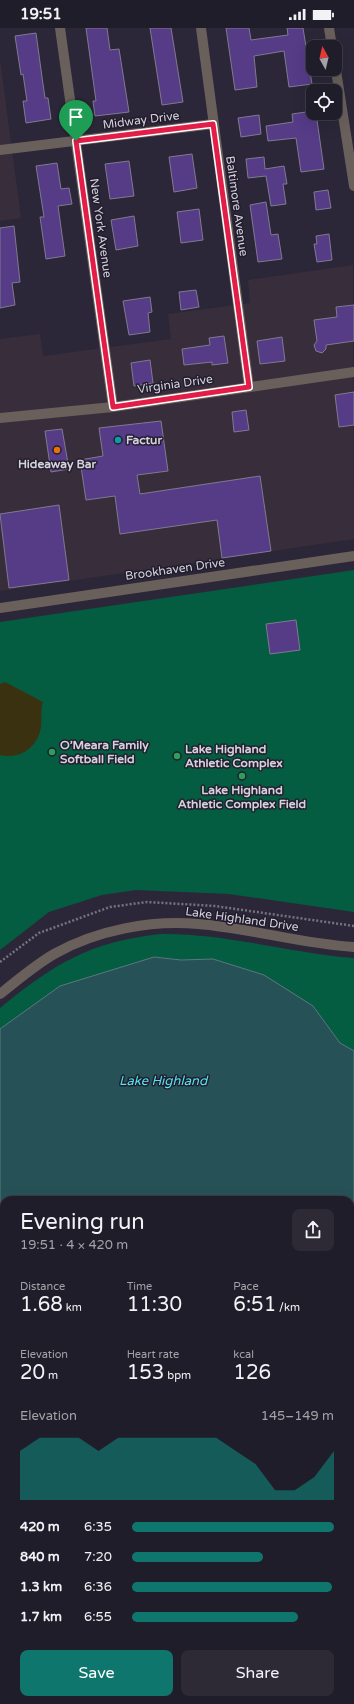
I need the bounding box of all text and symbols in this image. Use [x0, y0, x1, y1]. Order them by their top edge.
text: 19:51 [20, 5, 62, 23]
north arrow [306, 40, 342, 76]
map controls [306, 40, 342, 120]
button: locate [306, 84, 342, 120]
pin [59, 100, 93, 141]
icon: arrive [65, 106, 87, 128]
street label: Midway Drive [102, 108, 180, 132]
street label: Baltimore Avenue [223, 155, 251, 257]
street label: New York Avenue [87, 177, 115, 279]
street label: Virginia Drive [136, 372, 214, 396]
place label: Factur [126, 433, 162, 447]
marker: Factur [113, 435, 123, 445]
marker: Hideaway Bar [52, 445, 62, 455]
place label: Hideaway Bar [18, 457, 97, 472]
street label: Brookhaven Drive [124, 555, 226, 583]
place label: O’Meara Family Softball Field [60, 738, 149, 766]
place label: Lake Highland Athletic Complex [185, 742, 283, 771]
marker: O’Meara Family Softball Field [47, 747, 57, 757]
marker: Lake Highland Athletic Complex [172, 751, 182, 761]
marker: Lake Highland Athletic Complex Field [237, 771, 247, 781]
place label: Lake Highland Athletic Complex Field [178, 783, 306, 812]
street label: Lake Highland Drive [185, 904, 300, 934]
water label: Lake Highland [119, 1073, 209, 1089]
text: Evening run [20, 1209, 145, 1235]
button: share [292, 1209, 334, 1251]
text: 19:51 · 4 × 420 m [20, 1237, 128, 1253]
text: Distance [20, 1280, 65, 1293]
text: Time [127, 1280, 152, 1293]
text: Pace [233, 1280, 259, 1293]
text: 1.68 [20, 1293, 63, 1317]
text: 11:30 [127, 1293, 182, 1317]
text: 6:51 [233, 1293, 276, 1317]
text: km [63, 1301, 82, 1314]
text: /km [276, 1301, 300, 1314]
text: Elevation [20, 1348, 68, 1361]
text: Heart rate [127, 1348, 179, 1361]
text: kcal [233, 1348, 254, 1361]
text: 20 [20, 1361, 45, 1385]
text: 153 [127, 1361, 164, 1385]
text: 126 [233, 1361, 271, 1385]
text: m [45, 1369, 58, 1382]
text: bpm [164, 1369, 191, 1382]
text: Elevation [20, 1408, 77, 1424]
text: 145–149 m [261, 1408, 334, 1424]
text: 420 m [20, 1519, 60, 1535]
text: 6:35 [84, 1519, 112, 1535]
text: 840 m [20, 1549, 60, 1565]
text: 7:20 [84, 1549, 112, 1565]
text: 1.3 km [20, 1579, 62, 1595]
text: 6:36 [84, 1579, 112, 1595]
text: 1.7 km [20, 1609, 62, 1625]
text: 6:55 [84, 1609, 112, 1625]
button: Save [20, 1650, 173, 1696]
button: Share [181, 1650, 334, 1696]

